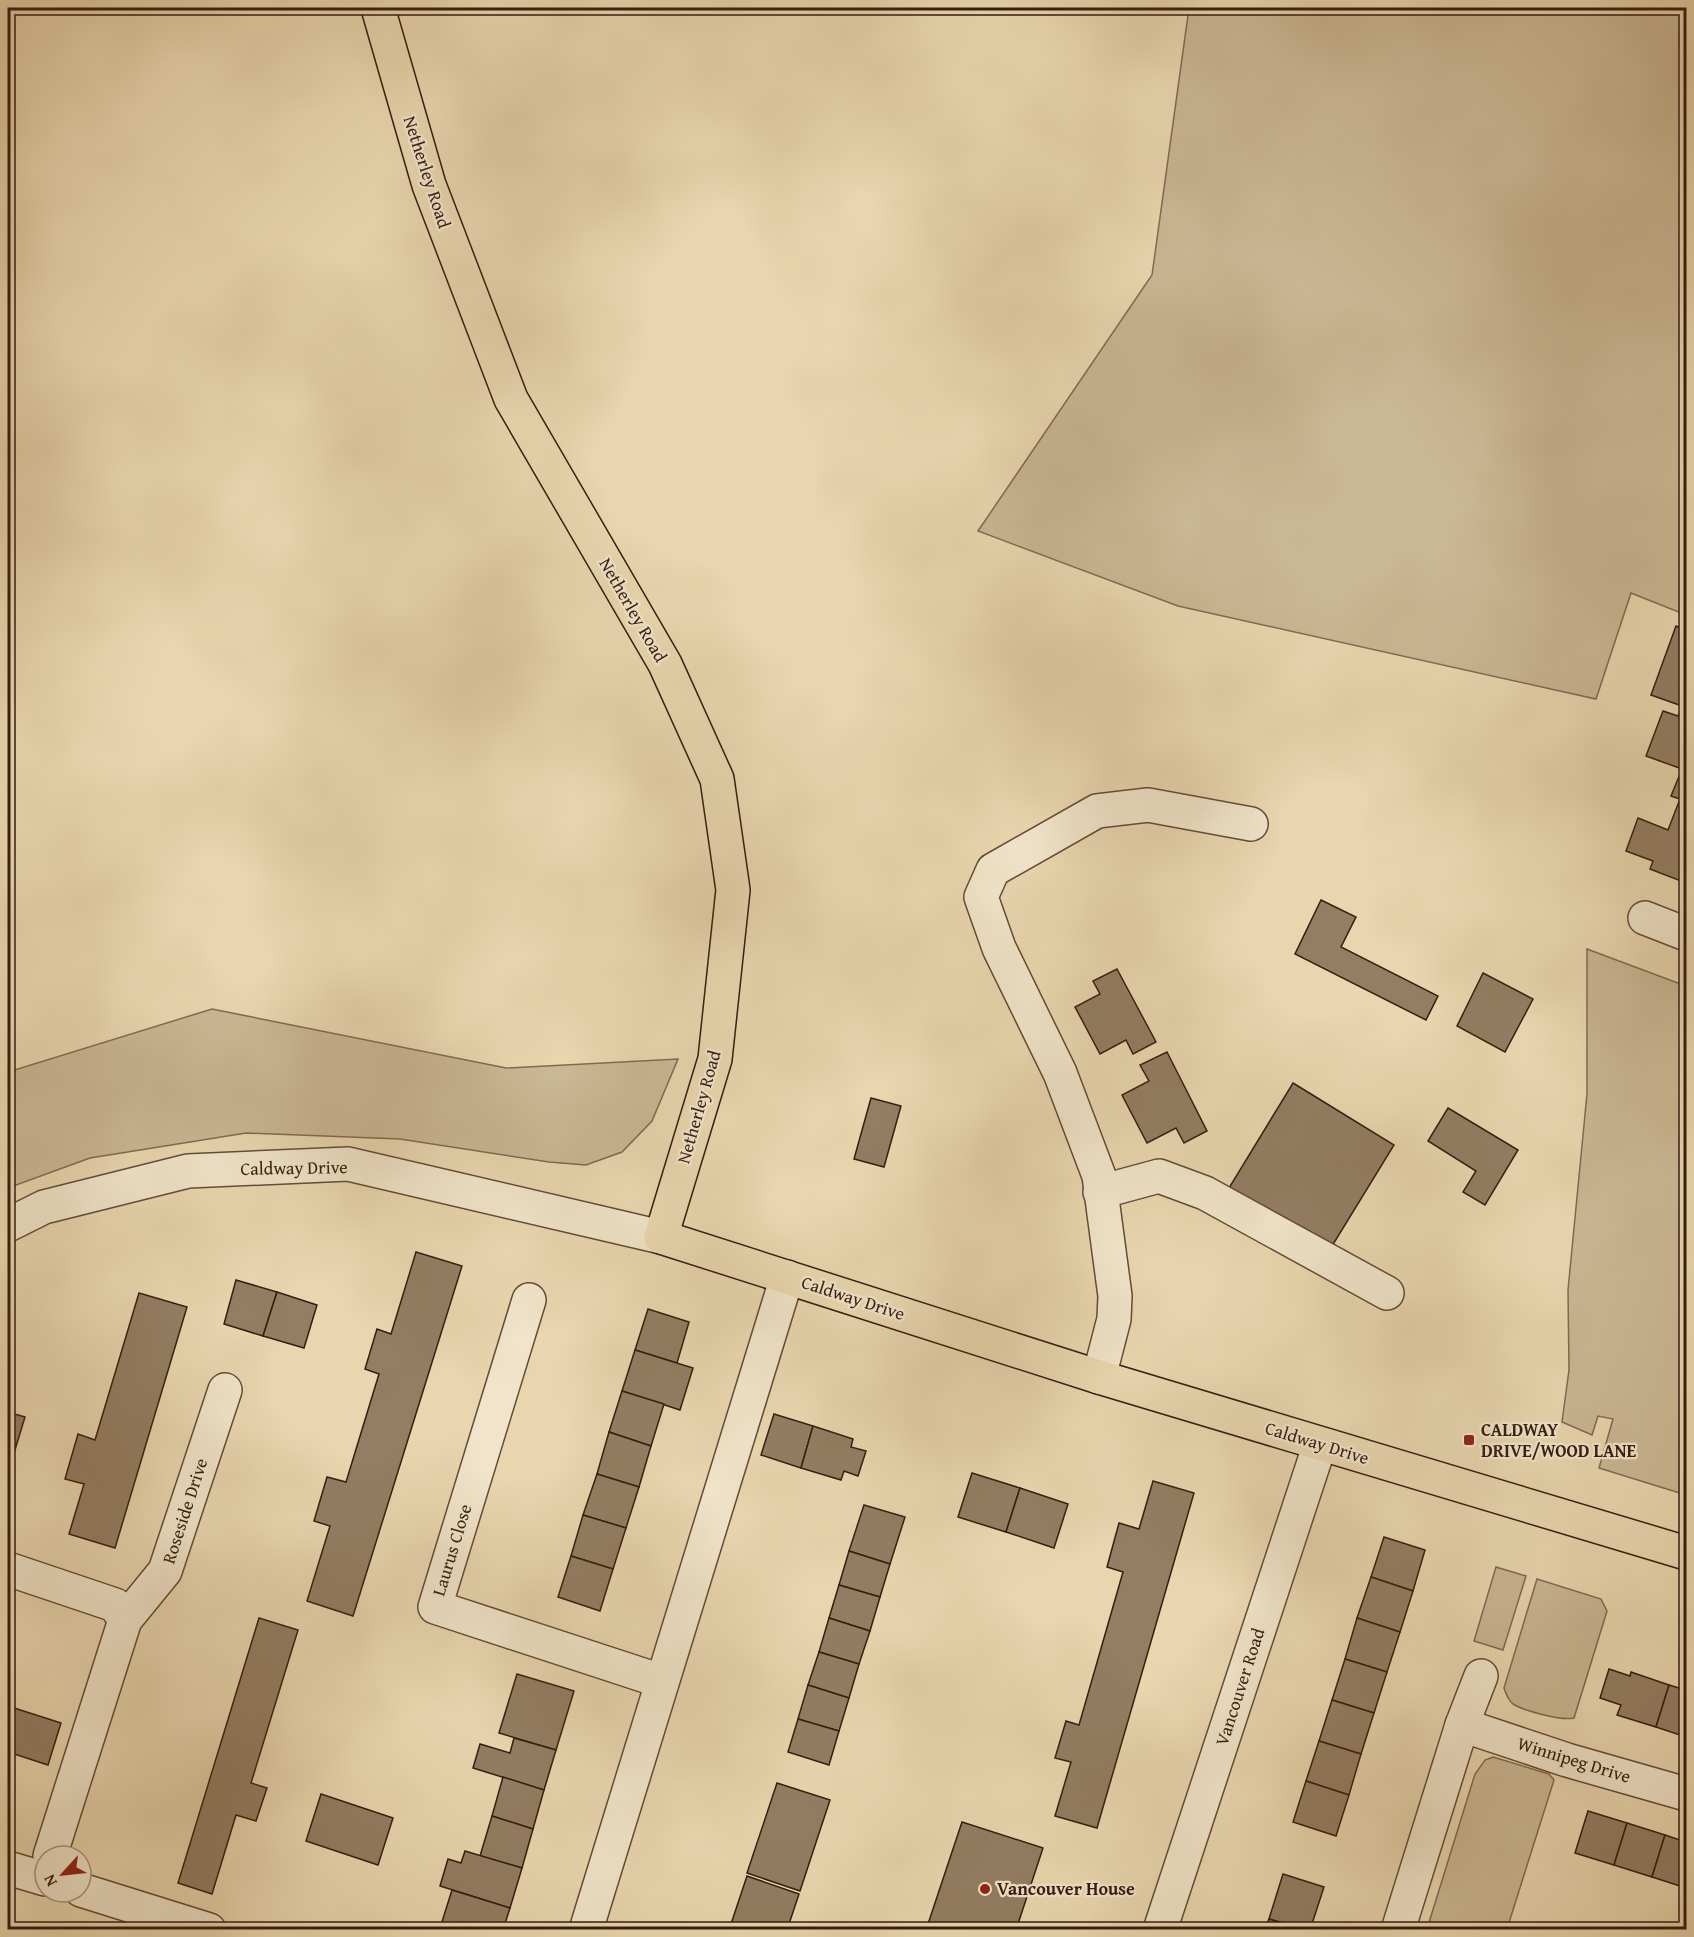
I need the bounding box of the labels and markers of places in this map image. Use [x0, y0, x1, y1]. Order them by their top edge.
place label: CALDWAY DRIVE/WOOD LANE [1481, 1416, 1636, 1464]
marker: CALDWAY DRIVE/WOOD LANE [1462, 1433, 1476, 1447]
place label: Vancouver House [997, 1875, 1135, 1902]
marker: Vancouver House [978, 1882, 992, 1896]

